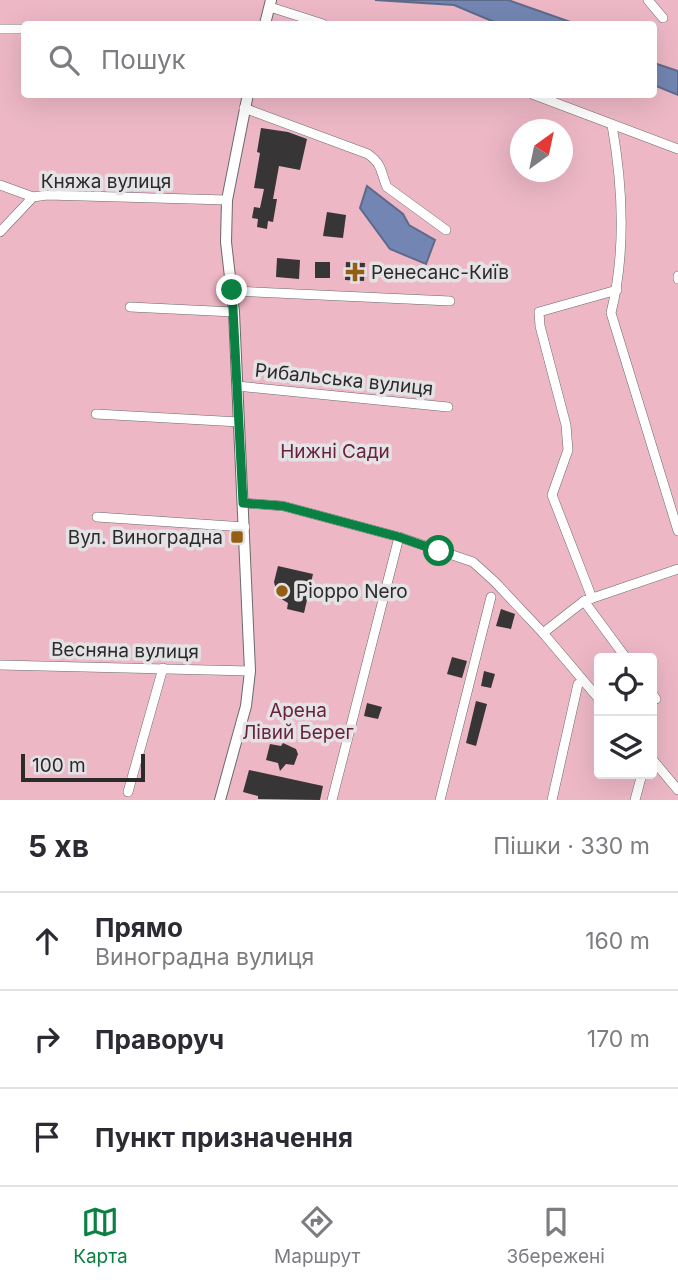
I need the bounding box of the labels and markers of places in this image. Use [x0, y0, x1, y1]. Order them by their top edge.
place label: Ренесанс-Київ [371, 261, 509, 284]
marker: Ренесанс-Київ [345, 262, 365, 282]
place label: Вул. Виноградна [68, 526, 223, 549]
marker: Вул. Виноградна [229, 529, 245, 545]
place label: Pioppo Nero [296, 580, 408, 603]
marker: Pioppo Nero [274, 583, 290, 599]

